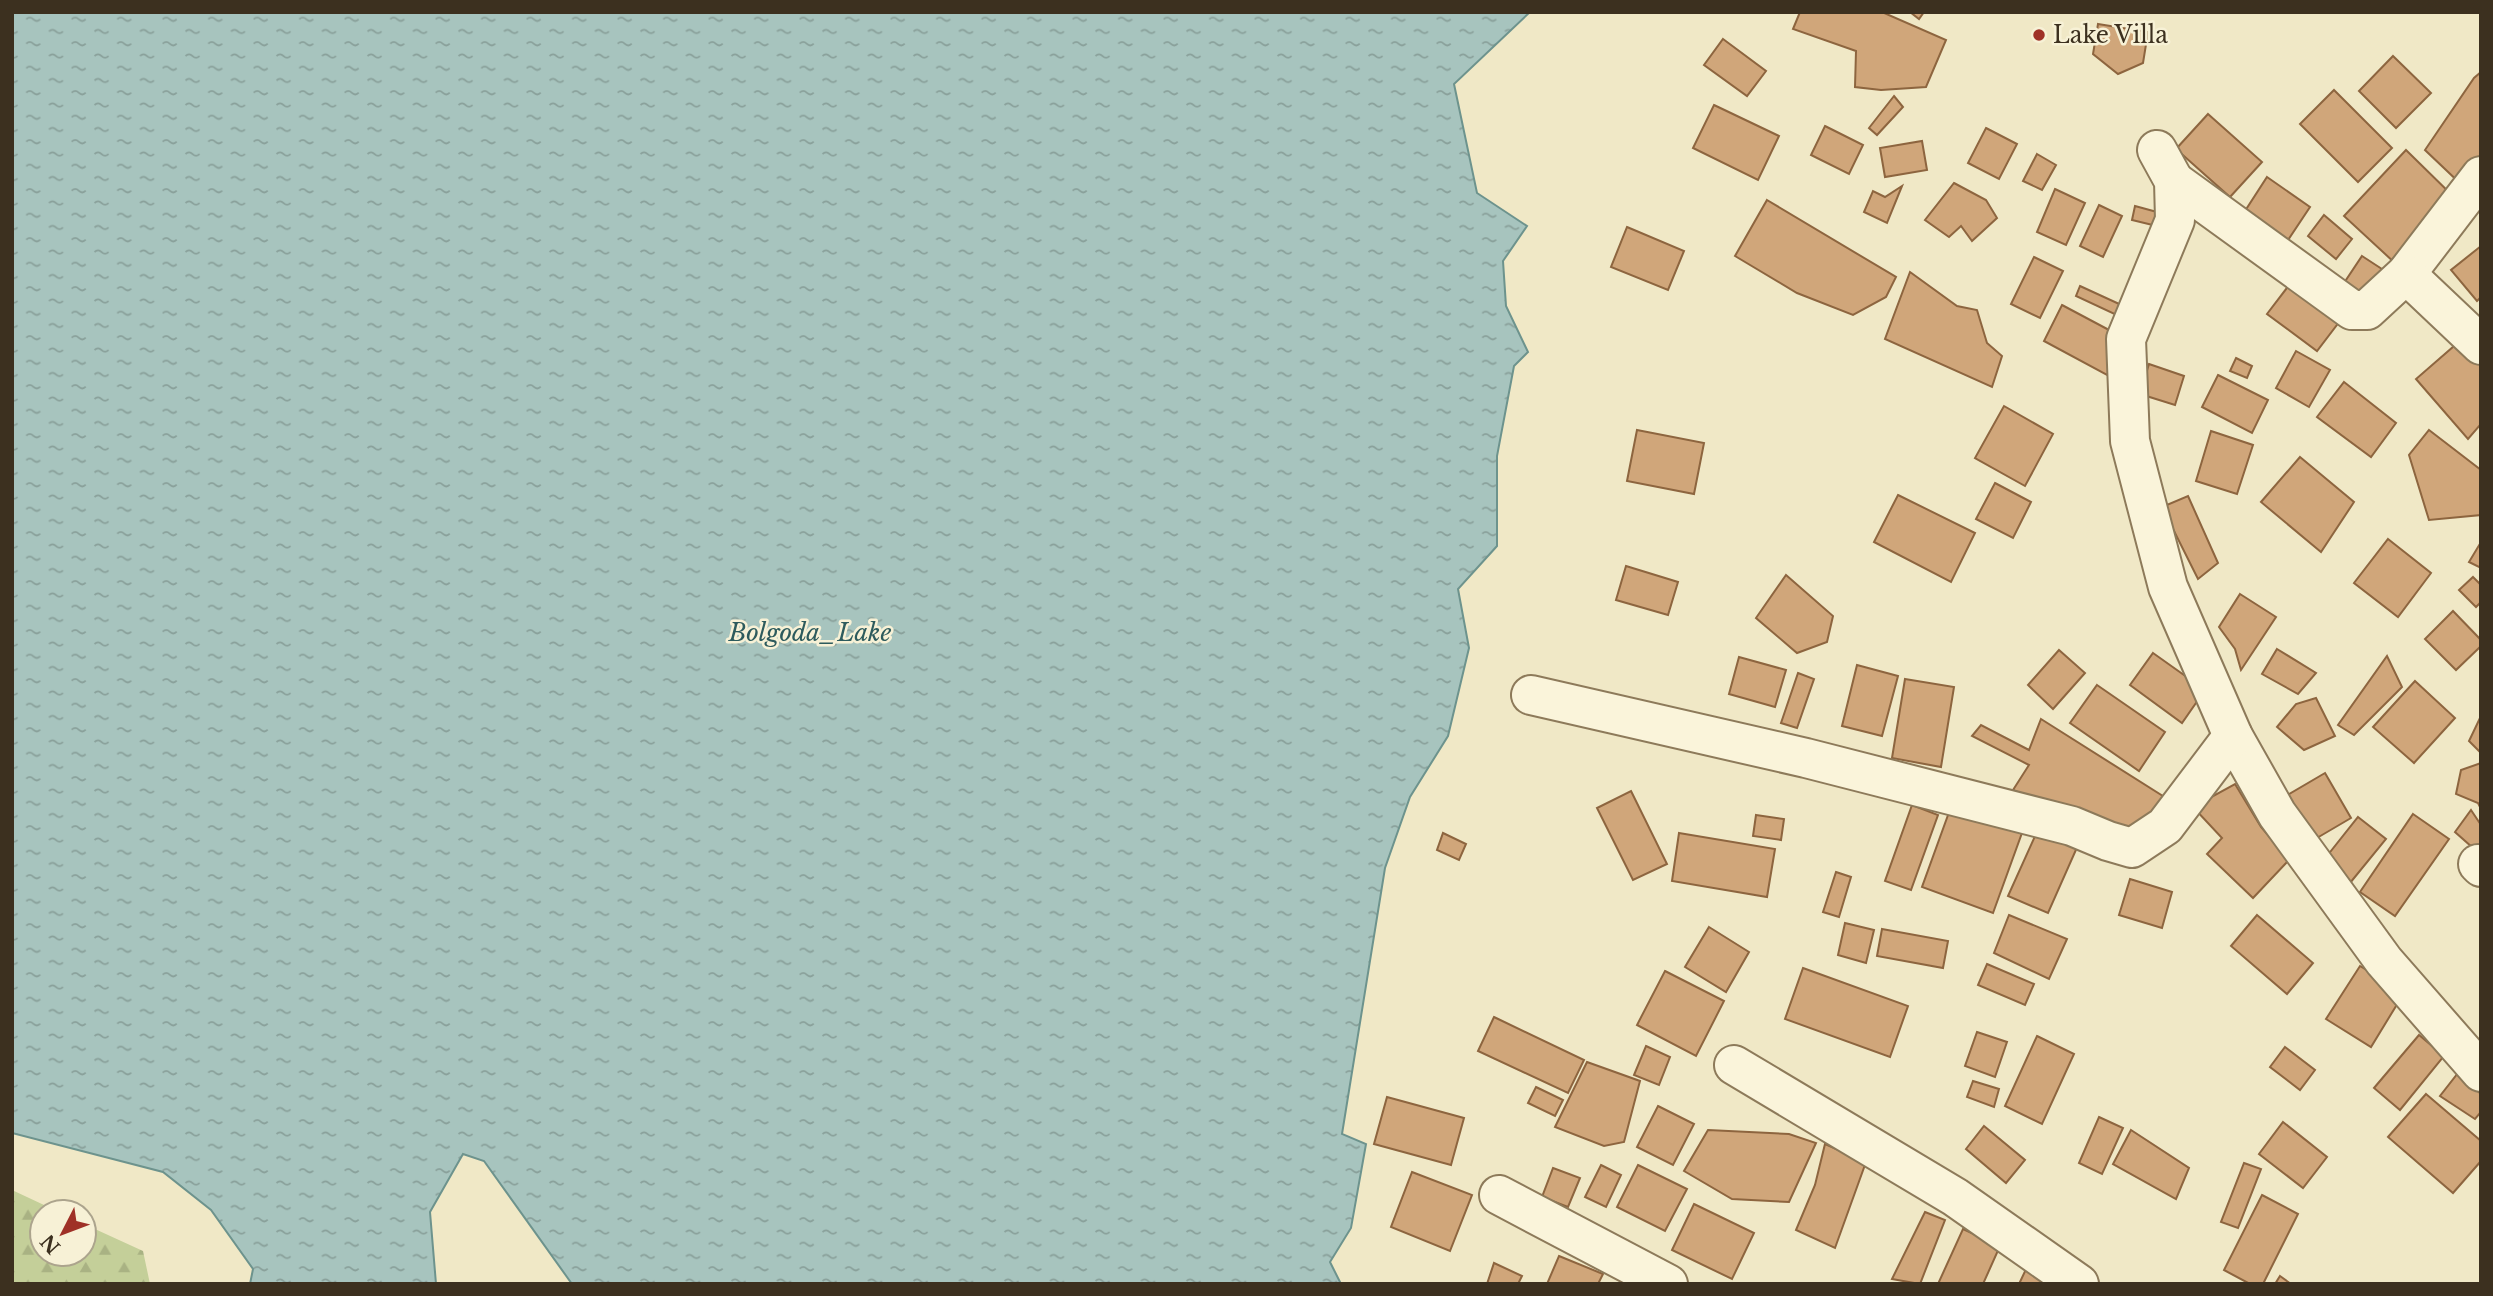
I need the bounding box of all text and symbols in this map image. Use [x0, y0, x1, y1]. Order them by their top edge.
place label: Lake Villa [2053, 21, 2168, 49]
marker: Lake Villa [2031, 27, 2047, 43]
water label: Bolgoda_Lake [728, 618, 891, 647]
north arrow [28, 1198, 98, 1268]
text: N [36, 1230, 65, 1258]

